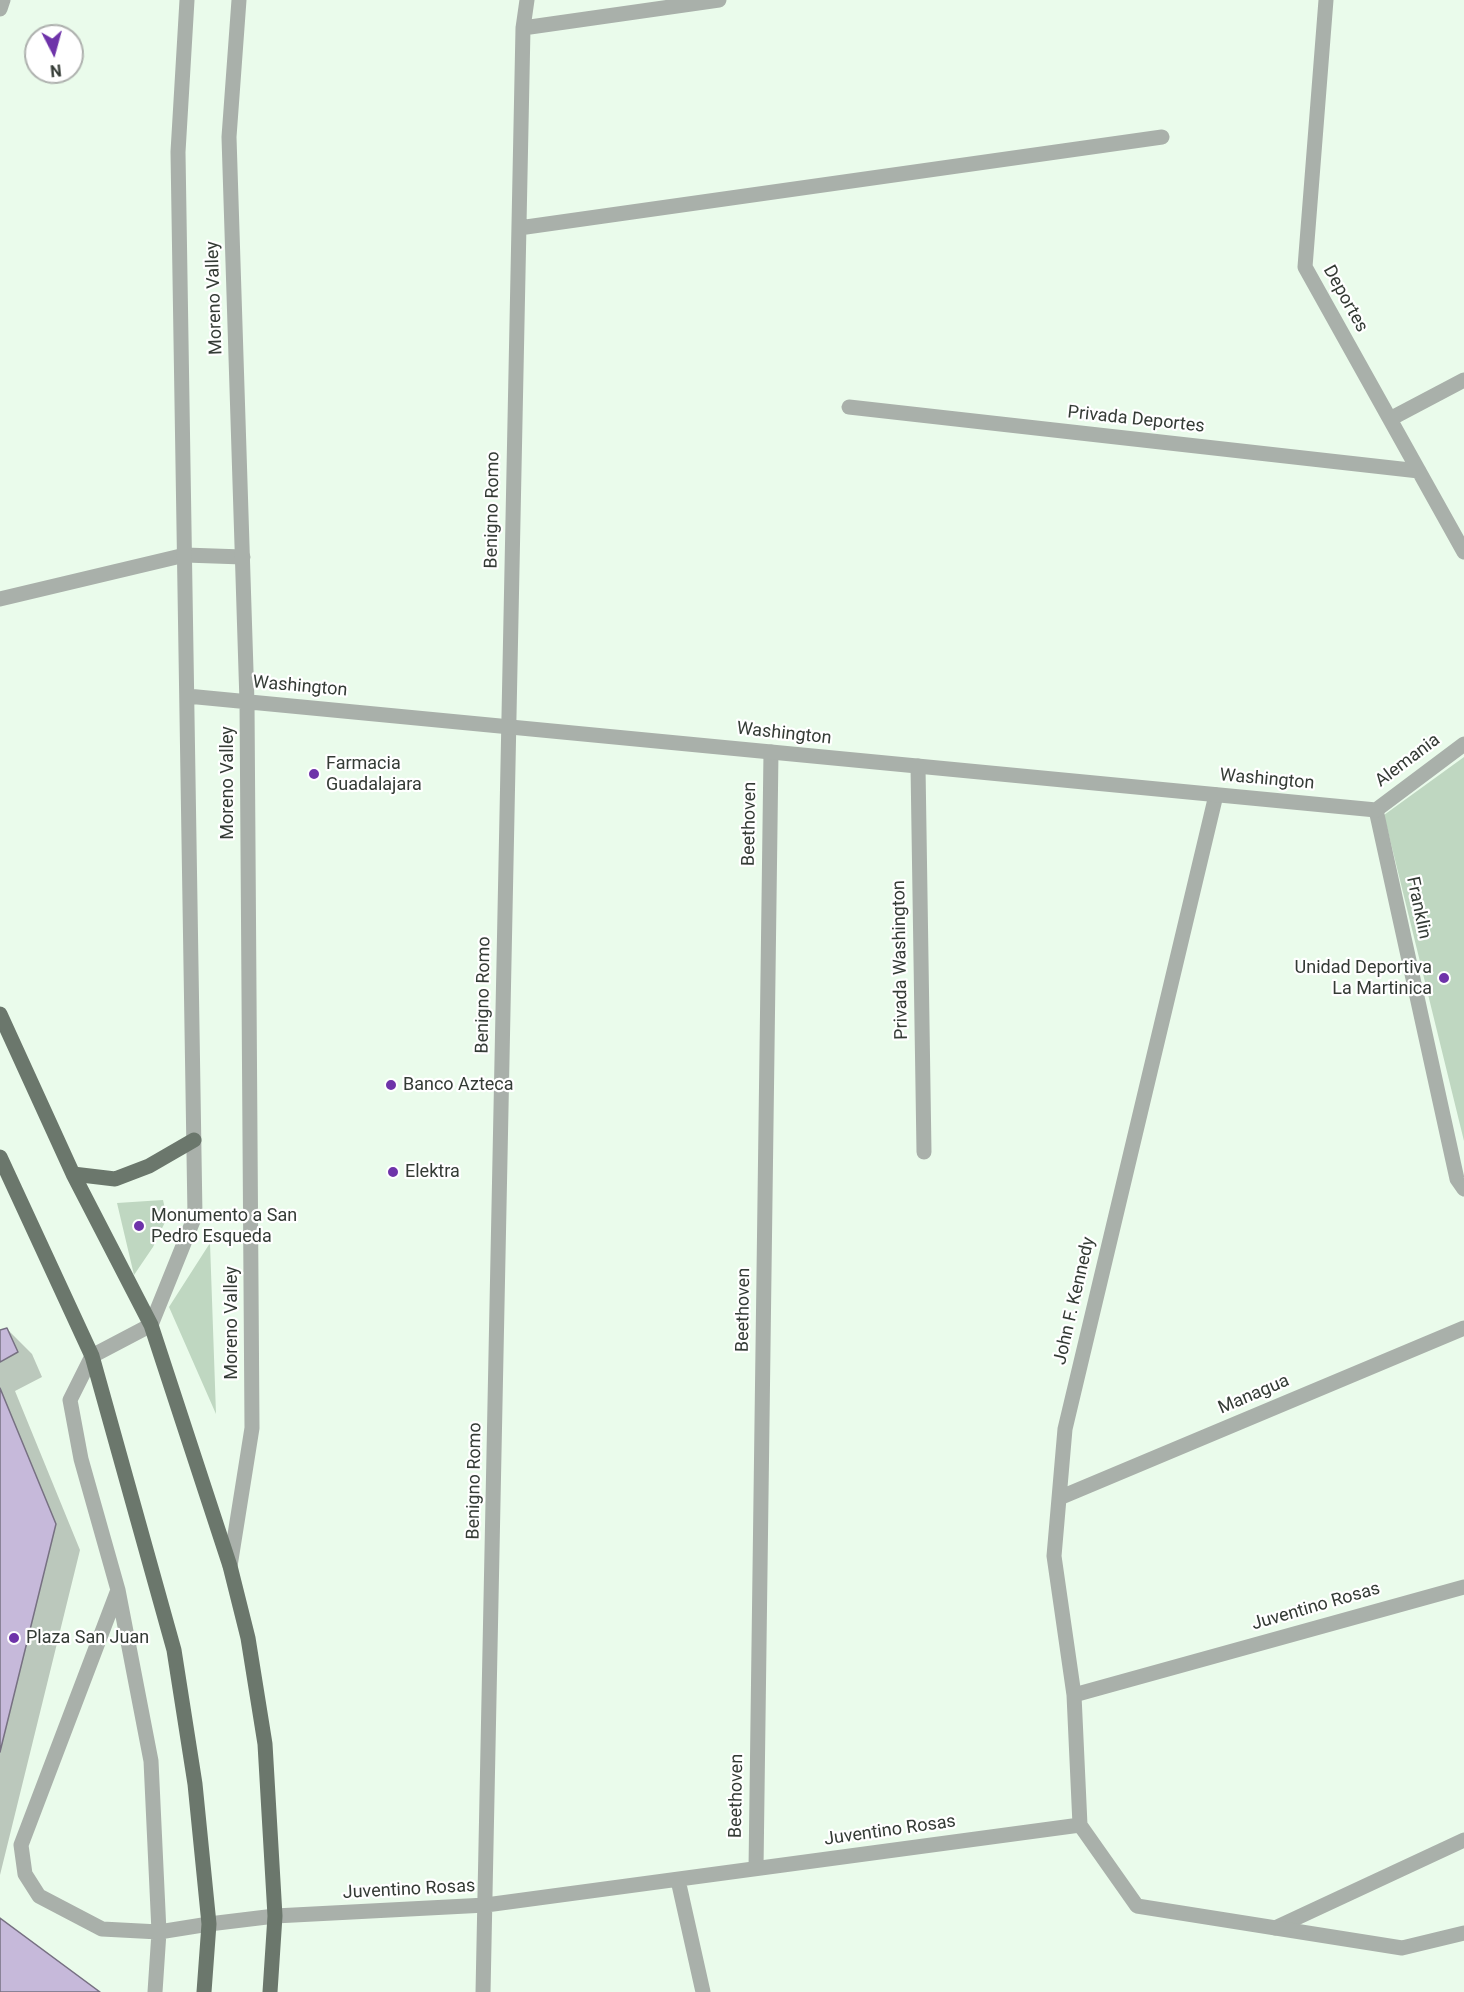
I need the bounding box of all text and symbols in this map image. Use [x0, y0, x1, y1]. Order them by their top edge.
north arrow [24, 24, 84, 84]
text: N [49, 60, 62, 80]
street label: Moreno Valley [202, 241, 228, 355]
street label: Deportes [1318, 262, 1372, 336]
street label: Privada Deportes [1066, 402, 1206, 438]
street label: Benigno Romo [481, 451, 505, 569]
street label: Washington [252, 672, 348, 702]
street label: Washington [736, 718, 832, 750]
street label: Moreno Valley [217, 726, 239, 840]
street label: Alemania [1371, 730, 1445, 792]
place label: Farmacia Guadalajara [326, 753, 422, 795]
street label: Washington [1219, 765, 1315, 795]
marker: Farmacia Guadalajara [307, 767, 321, 781]
street label: Beethoven [738, 782, 762, 866]
street label: Franklin [1401, 875, 1435, 941]
street label: Privada Washington [889, 880, 913, 1040]
street label: Benigno Romo [472, 936, 496, 1054]
place label: Unidad Deportiva La Martinica [1295, 957, 1432, 1000]
marker: Unidad Deportiva La Martinica [1437, 971, 1451, 985]
place label: Banco Azteca [403, 1074, 514, 1096]
marker: Banco Azteca [384, 1078, 398, 1092]
place label: Elektra [405, 1161, 460, 1183]
marker: Elektra [386, 1165, 400, 1179]
place label: Monumento a San Pedro Esqueda [151, 1205, 297, 1248]
marker: Monumento a San Pedro Esqueda [132, 1219, 146, 1233]
street label: John F. Kennedy [1050, 1235, 1100, 1367]
street label: Moreno Valley [221, 1266, 243, 1380]
street label: Beethoven [732, 1268, 756, 1352]
street label: Managua [1215, 1370, 1293, 1420]
street label: Benigno Romo [463, 1422, 487, 1540]
street label: Juventino Rosas [1249, 1578, 1383, 1636]
place label: Plaza San Juan [26, 1627, 149, 1649]
marker: Plaza San Juan [7, 1631, 21, 1645]
street label: Beethoven [725, 1754, 749, 1838]
street label: Juventino Rosas [823, 1811, 957, 1851]
street label: Juventino Rosas [342, 1876, 476, 1904]

